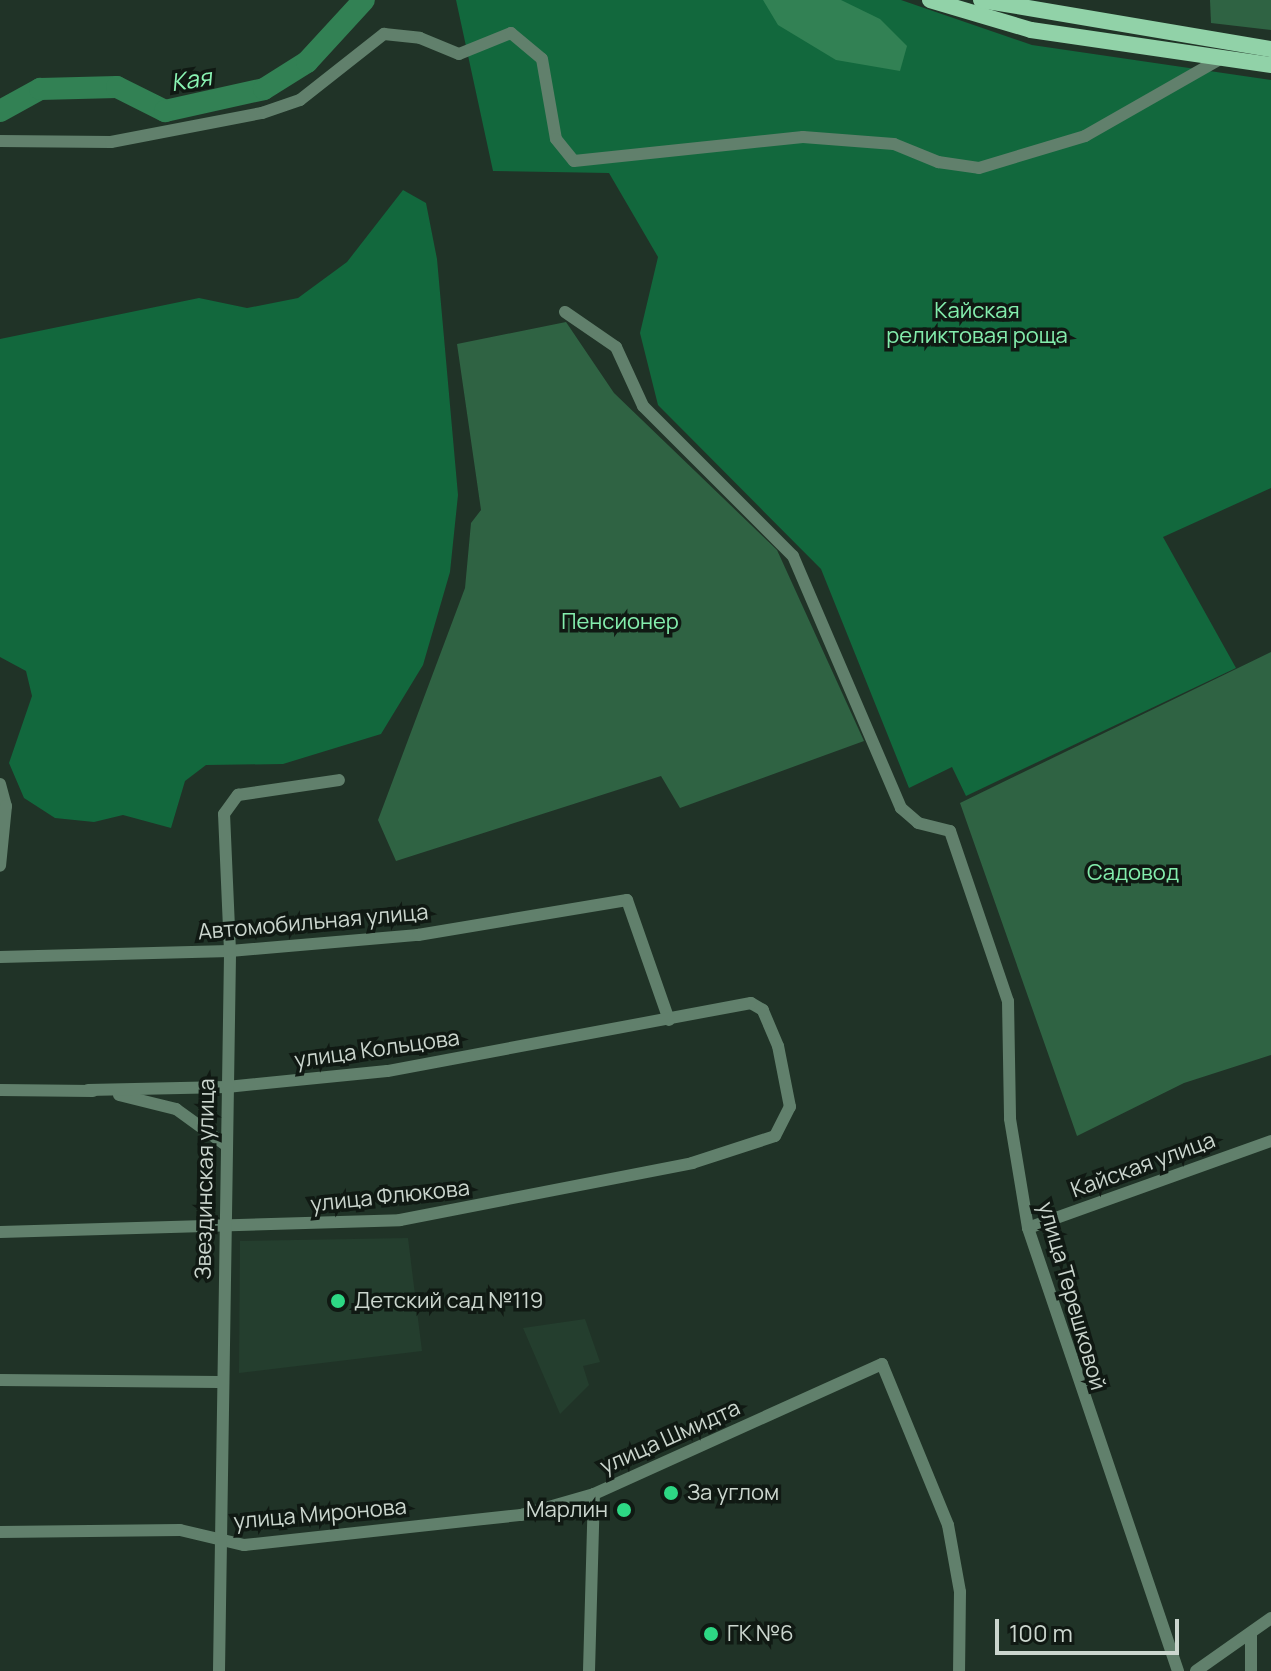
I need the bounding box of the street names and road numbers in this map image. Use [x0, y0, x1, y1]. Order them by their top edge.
street label: Автомобильная улица [197, 899, 429, 945]
street label: улица Кольцова [293, 1024, 461, 1074]
street label: Звездинская улица [190, 1078, 220, 1280]
street label: Кайская улица [1067, 1127, 1219, 1203]
street label: улица Флюкова [309, 1175, 471, 1217]
street label: улица Терешковой [1032, 1199, 1112, 1393]
street label: улица Шмидта [596, 1394, 744, 1480]
street label: улица Миронова [232, 1493, 408, 1535]

